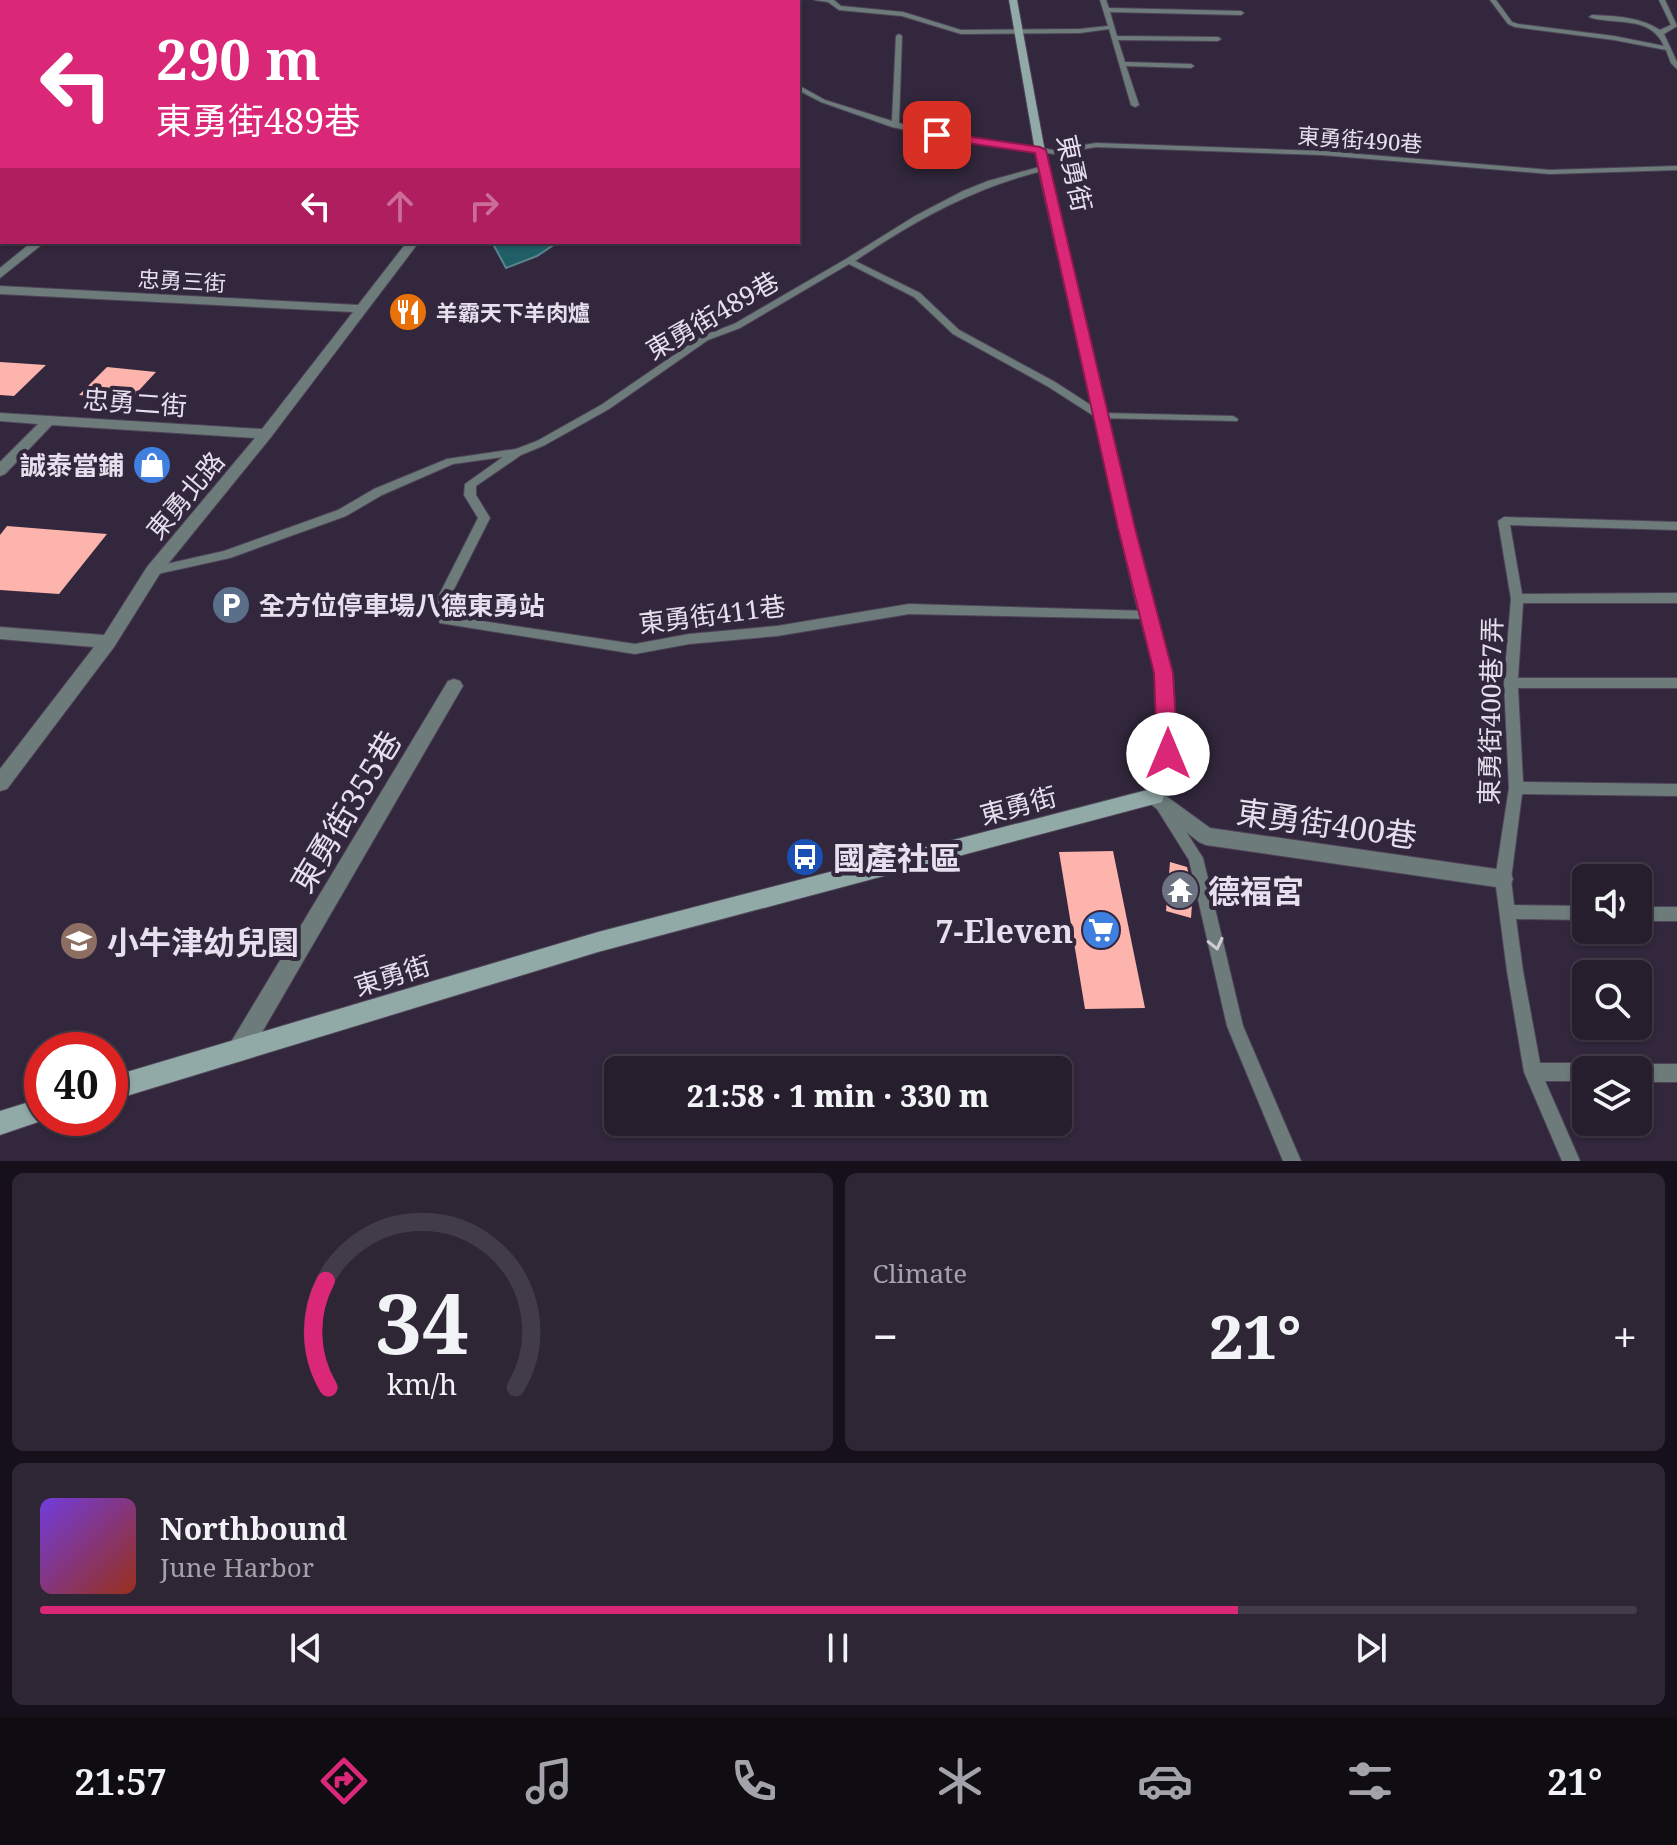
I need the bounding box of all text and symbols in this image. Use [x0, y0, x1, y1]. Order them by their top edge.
text: 290 m [156, 20, 321, 96]
icon: left [24, 32, 128, 136]
text: 東勇街489巷 [156, 96, 360, 145]
pin [903, 101, 971, 169]
icon: arrive [915, 113, 959, 157]
street label: 東勇街490巷 [1297, 120, 1423, 158]
street label: 東勇街 [1049, 131, 1101, 215]
icon: left [294, 184, 338, 228]
icon: ahead [378, 184, 422, 228]
icon: right [462, 184, 506, 228]
street label: 忠勇三街 [137, 263, 227, 297]
street label: 東勇街489巷 [639, 263, 785, 367]
restaurant icon: 羊霸天下羊肉爐 [387, 291, 429, 333]
place label: 羊霸天下羊肉爐 [436, 297, 590, 327]
street label: 忠勇二街 [82, 380, 188, 424]
shop icon: 誠泰當鋪 [131, 444, 173, 486]
street label: 東勇北路 [138, 444, 232, 546]
place label: 誠泰當鋪 [20, 447, 124, 483]
parking icon: 全方位停車場八德東勇站 [210, 584, 252, 626]
place label: 全方位停車場八德東勇站 [259, 587, 545, 623]
street label: 東勇街411巷 [637, 587, 787, 641]
street label: 東勇街400巷7弄 [1470, 617, 1510, 805]
position arrow [1126, 712, 1210, 796]
street label: 東勇街355巷 [280, 722, 410, 900]
street label: 東勇街 [976, 778, 1060, 832]
street label: 東勇街400巷 [1234, 789, 1420, 857]
bus stop icon: 國產社區 [784, 836, 826, 878]
place label: 國產社區 [833, 836, 961, 879]
map controls [1572, 864, 1652, 1136]
button: sound [1572, 864, 1652, 944]
temple icon: 德福宮 [1159, 869, 1201, 911]
place label: 德福宮 [1208, 869, 1304, 912]
place label: 7-Eleven [935, 909, 1073, 952]
supermarket icon: 7-Eleven [1080, 909, 1122, 951]
school or university icon: 小牛津幼兒園 [58, 920, 100, 962]
place label: 小牛津幼兒園 [107, 920, 299, 963]
one-way arrow [1207, 936, 1224, 950]
street label: 東勇街 [349, 946, 435, 1004]
button: search [1572, 960, 1652, 1040]
speed limit sign: 40 [24, 1032, 128, 1136]
button: layers [1572, 1056, 1652, 1136]
text: 21:58 · 1 min · 330 m [687, 1075, 989, 1116]
text: Climate [873, 1255, 967, 1291]
text: 34 [375, 1265, 469, 1378]
text: 21° [1209, 1295, 1301, 1377]
text: − [873, 1306, 898, 1366]
text: + [1612, 1306, 1637, 1366]
text: km/h [387, 1364, 457, 1403]
text: Northbound [160, 1508, 347, 1549]
text: June Harbor [160, 1549, 314, 1585]
icon: previous [284, 1626, 328, 1670]
icon: pause [816, 1626, 860, 1670]
icon: next [1349, 1626, 1393, 1670]
icon: directions [316, 1753, 372, 1809]
icon: music [521, 1753, 577, 1809]
icon: phone [726, 1753, 782, 1809]
icon: climate [932, 1753, 988, 1809]
icon: car [1137, 1753, 1193, 1809]
icon: filters [1342, 1753, 1398, 1809]
text: 21:57 [75, 1757, 167, 1806]
text: 21° [1547, 1757, 1602, 1806]

